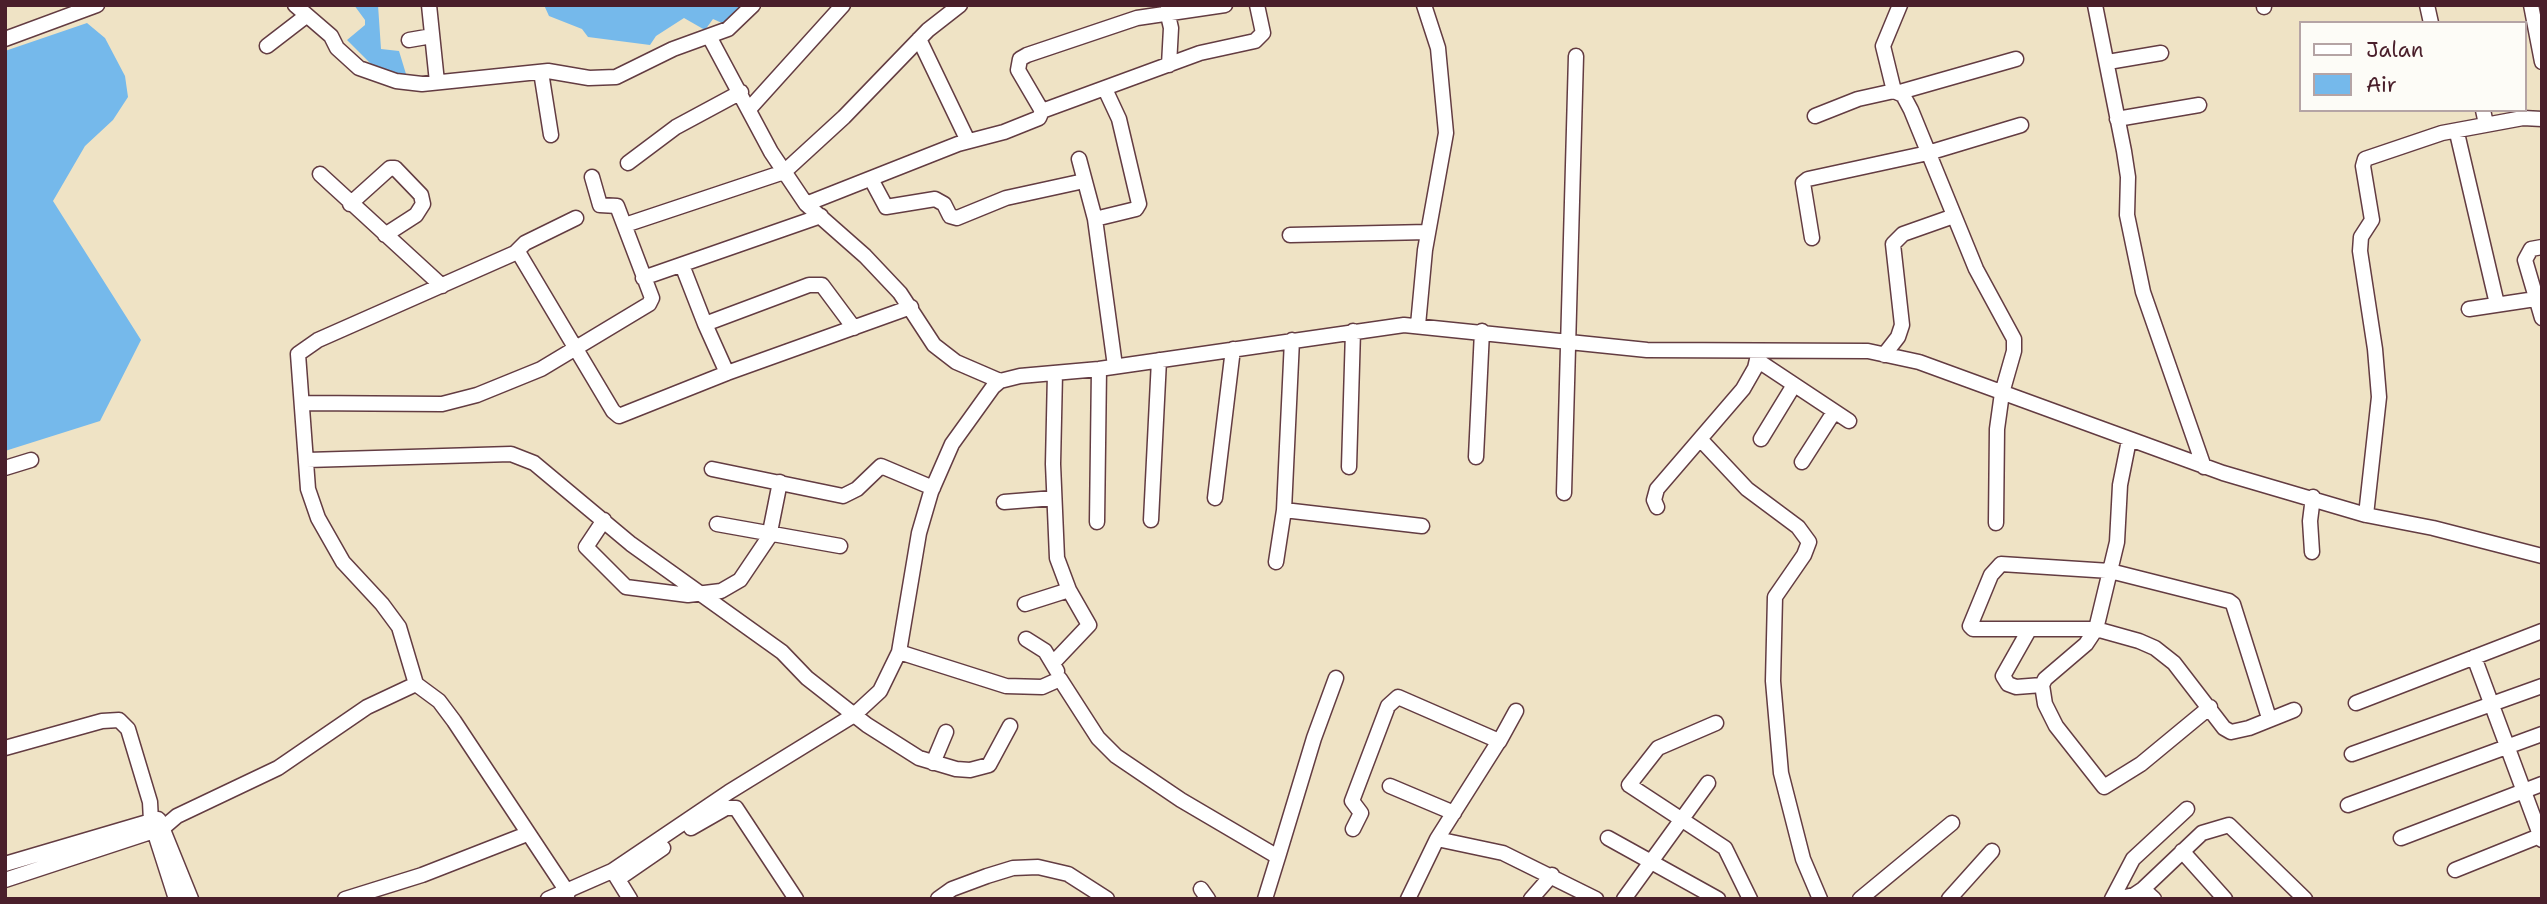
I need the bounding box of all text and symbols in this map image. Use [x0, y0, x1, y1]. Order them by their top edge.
legend [2298, 21, 2526, 112]
text: Jalan [2366, 36, 2424, 64]
text: Air [2366, 71, 2397, 99]

